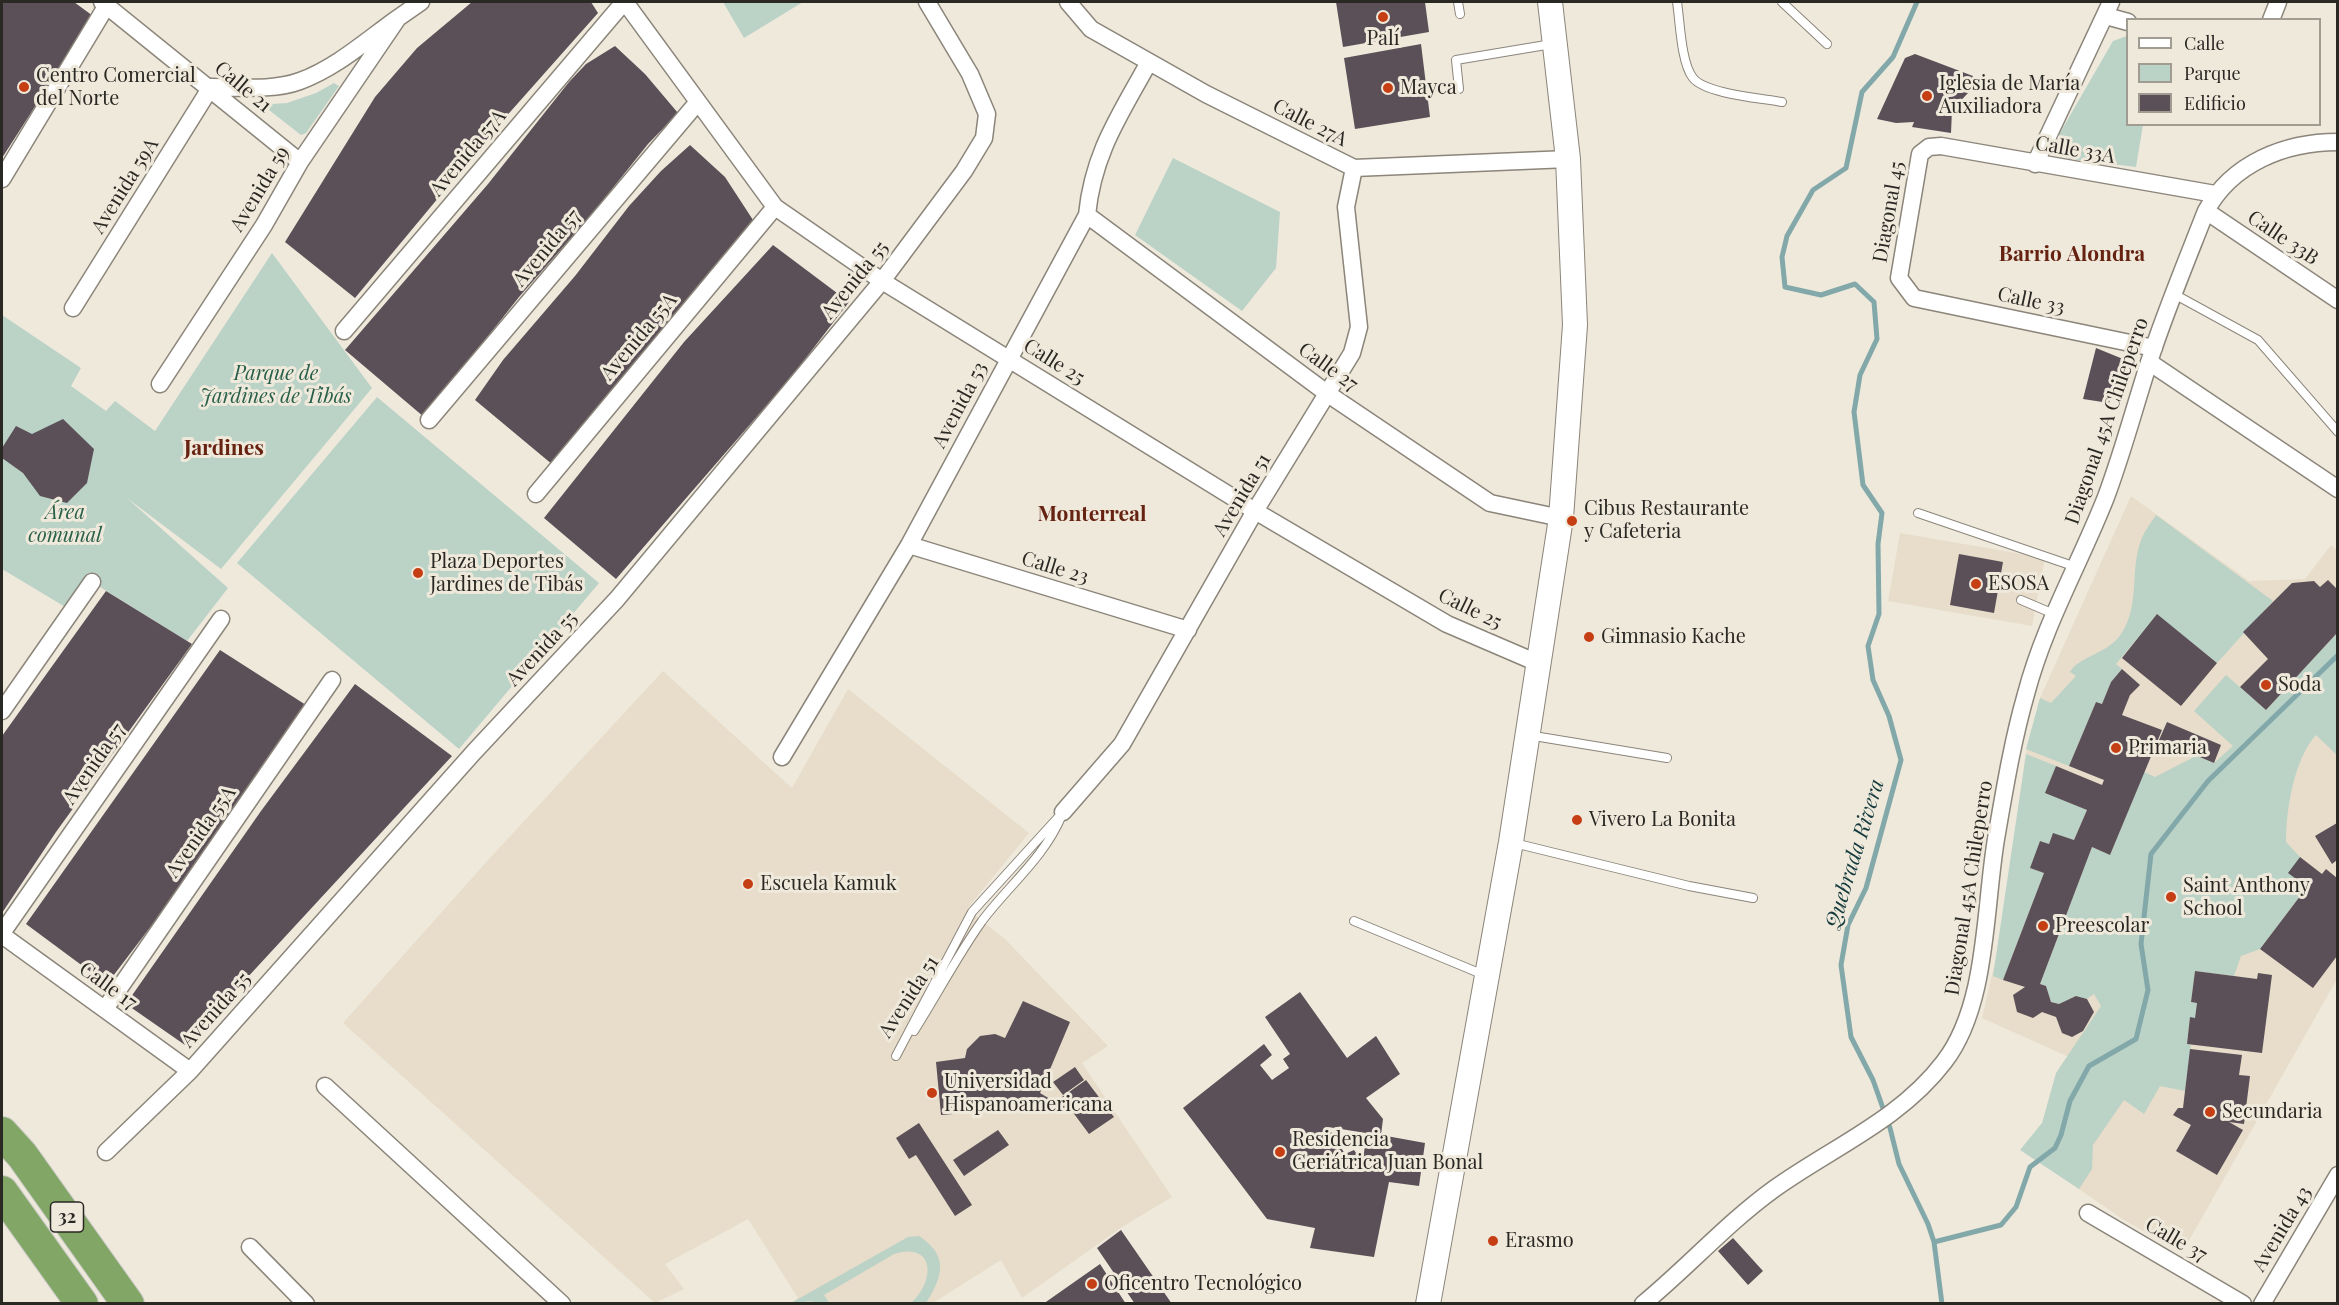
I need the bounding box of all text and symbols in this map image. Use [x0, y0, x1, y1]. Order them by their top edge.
marker: Palí [1376, 10, 1390, 24]
legend [2126, 18, 2321, 126]
place label: Palí [1366, 27, 1400, 51]
text: Calle [2184, 31, 2225, 55]
street label: Calle 21 [210, 56, 276, 118]
text: Parque [2184, 61, 2241, 85]
place label: Centro Comercial del Norte [36, 64, 196, 111]
place label: Iglesia de María Auxiliadora [1939, 72, 2080, 119]
place label: Mayca [1400, 76, 1457, 100]
marker: Centro Comercial del Norte [17, 80, 31, 94]
marker: Mayca [1381, 81, 1395, 95]
marker: Iglesia de María Auxiliadora [1920, 89, 1934, 103]
text: Edificio [2184, 91, 2246, 115]
street label: Calle 27A [1269, 94, 1351, 152]
street label: Avenida 57A [425, 105, 511, 201]
street label: Calle 33A [2033, 131, 2117, 169]
street label: Avenida 59A [86, 134, 164, 238]
street label: Avenida 59 [225, 142, 295, 236]
street label: Diagonal 45 [1868, 160, 1910, 264]
street label: Avenida 57 [508, 205, 586, 291]
street label: Calle 33B [2243, 206, 2323, 270]
street label: Avenida 55 [816, 236, 894, 324]
district label: Barrio Alondra [1999, 241, 2145, 267]
street label: Calle 33 [1995, 282, 2067, 320]
street label: Avenida 55A [596, 289, 682, 385]
street label: Diagonal 45A Chileperro [2060, 314, 2154, 528]
street label: Calle 25 [1019, 334, 1089, 390]
street label: Calle 27 [1294, 337, 1362, 397]
street label: Avenida 53 [927, 358, 993, 452]
park label: Parque de Jardines de Tibás [200, 362, 352, 409]
district label: Jardines [184, 435, 264, 461]
street label: Avenida 51 [1208, 449, 1276, 541]
place label: Cibus Restaurante y Cafeteria [1584, 497, 1749, 544]
park label: Área comunal [28, 501, 102, 548]
district label: Monterreal [1038, 501, 1146, 527]
marker: Cibus Restaurante y Cafeteria [1565, 514, 1579, 528]
street label: Calle 23 [1019, 546, 1091, 590]
place label: Plaza Deportes Jardines de Tibás [430, 550, 583, 597]
marker: Plaza Deportes Jardines de Tibás [411, 566, 425, 580]
place label: ESOSA [1988, 572, 2049, 596]
marker: ESOSA [1969, 577, 1983, 591]
street label: Calle 25 [1434, 583, 1506, 635]
street label: Avenida 55 [501, 607, 583, 691]
place label: Gimnasio Kache [1601, 625, 1746, 649]
marker: Gimnasio Kache [1582, 630, 1596, 644]
place label: Soda [2278, 673, 2321, 697]
marker: Soda [2259, 678, 2273, 692]
street label: Avenida 57 [57, 719, 131, 809]
place label: Primaria [2128, 736, 2207, 760]
marker: Primaria [2109, 741, 2123, 755]
water label: Quebrada Rivera [1820, 776, 1890, 932]
street label: Diagonal 45A Chileperro [1940, 779, 1998, 997]
street label: Avenida 55A [161, 782, 241, 882]
place label: Vivero La Bonita [1589, 808, 1736, 832]
marker: Vivero La Bonita [1570, 813, 1584, 827]
place label: Escuela Kamuk [760, 872, 897, 896]
place label: Saint Anthony School [2183, 874, 2310, 921]
marker: Escuela Kamuk [741, 877, 755, 891]
marker: Saint Anthony School [2164, 890, 2178, 904]
place label: Preescolar [2055, 914, 2149, 938]
marker: Preescolar [2036, 919, 2050, 933]
street label: Avenida 51 [874, 952, 944, 1042]
street label: Calle 17 [74, 957, 142, 1015]
street label: Avenida 55 [176, 967, 256, 1053]
place label: Universidad Hispanoamericana [944, 1070, 1113, 1117]
marker: Universidad Hispanoamericana [925, 1086, 939, 1100]
place label: Secundaria [2222, 1100, 2322, 1124]
marker: Secundaria [2203, 1105, 2217, 1119]
place label: Residencia Geriátrica Juan Bonal [1292, 1128, 1483, 1175]
marker: Residencia Geriátrica Juan Bonal [1273, 1145, 1287, 1159]
street label: Avenida 43 [2247, 1182, 2317, 1276]
road number: 32 [50, 1202, 84, 1232]
street label: Calle 37 [2141, 1213, 2211, 1267]
place label: Erasmo [1505, 1229, 1574, 1253]
marker: Erasmo [1486, 1234, 1500, 1248]
place label: Oficentro Tecnológico [1104, 1272, 1302, 1296]
marker: Oficentro Tecnológico [1085, 1277, 1099, 1291]

